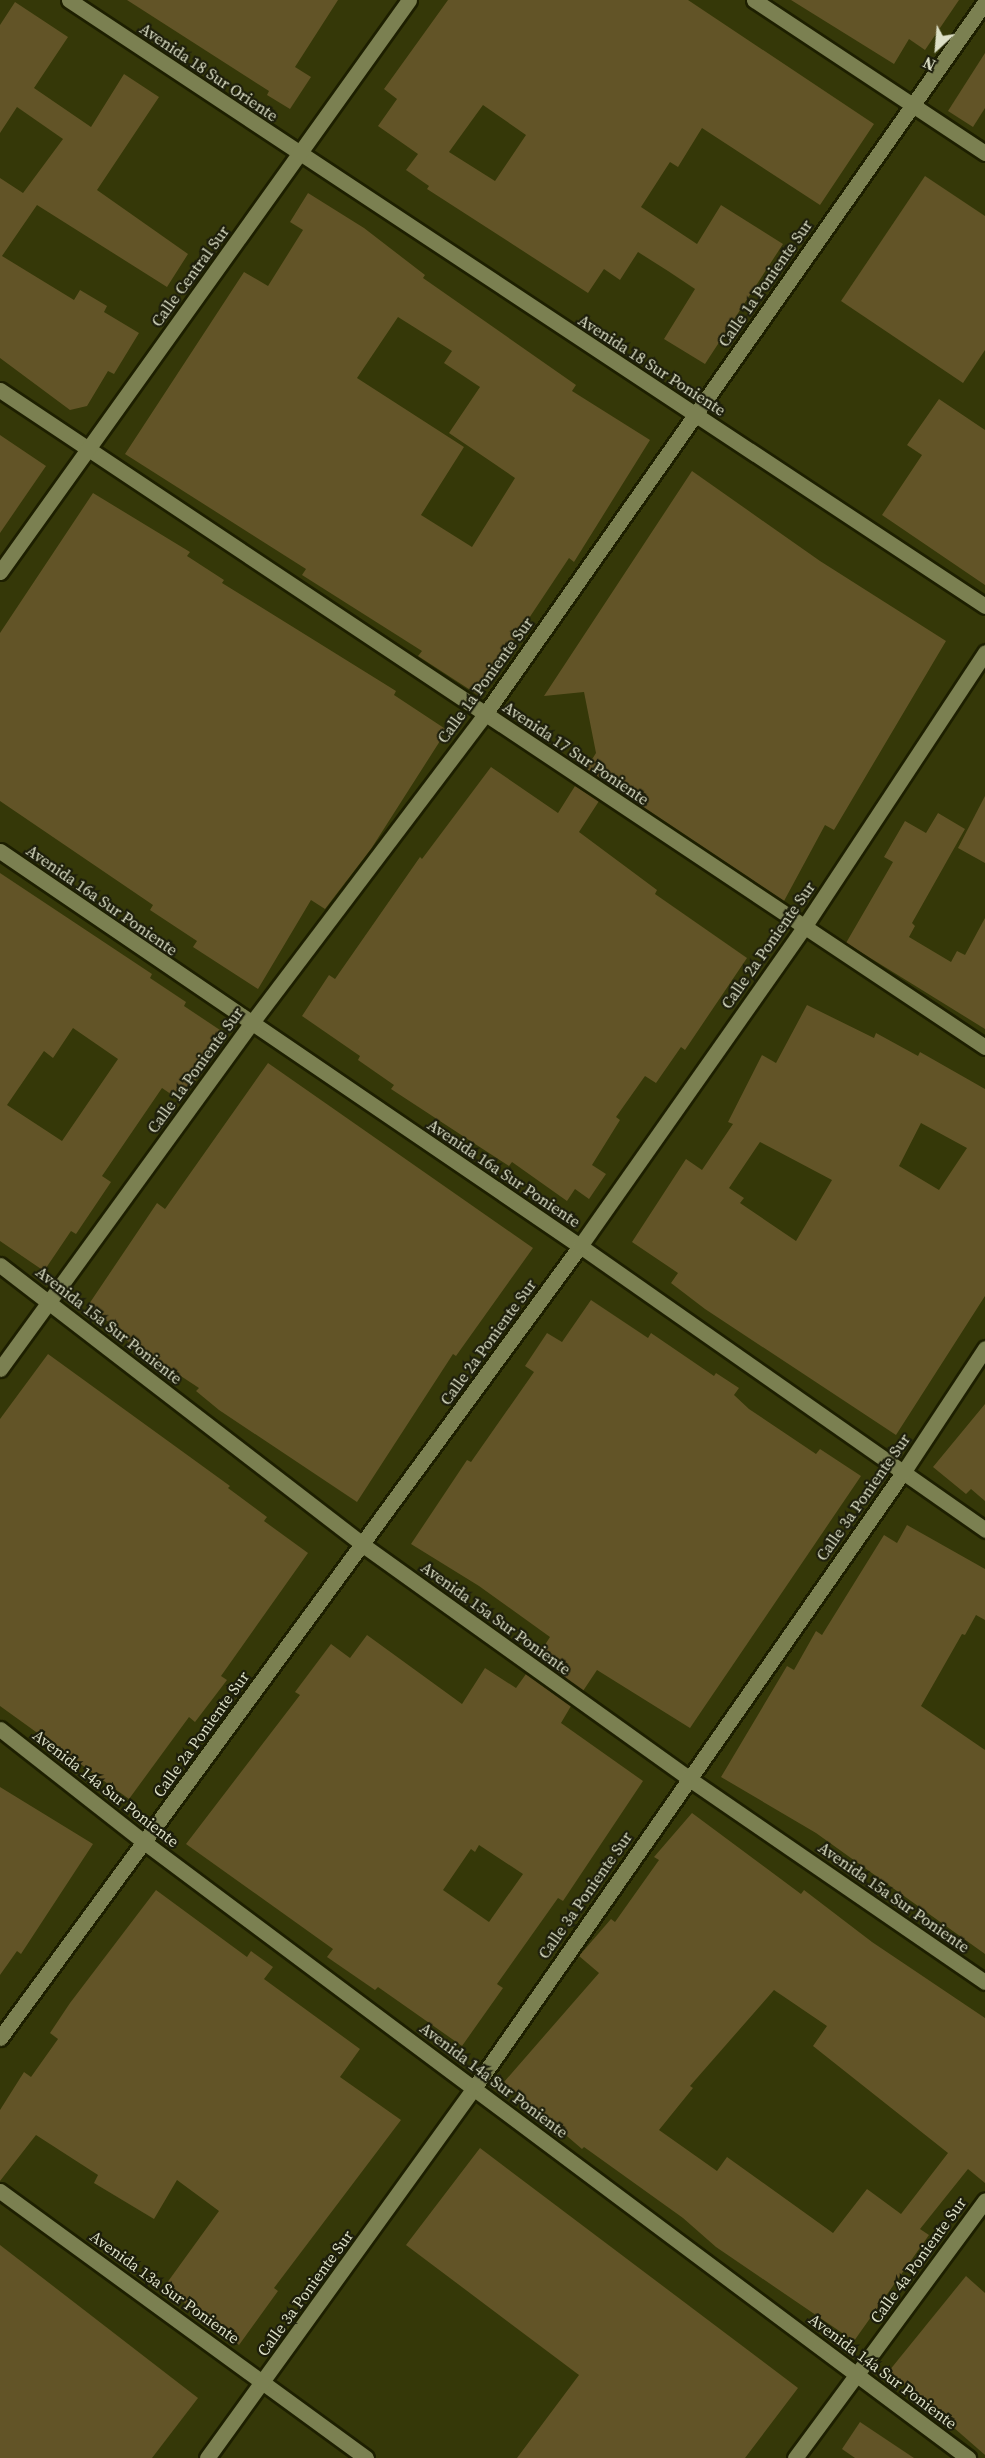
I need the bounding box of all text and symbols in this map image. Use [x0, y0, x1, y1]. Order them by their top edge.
north arrow [907, 18, 967, 78]
street label: Avenida 18 Sur Oriente [136, 19, 282, 125]
text: N [919, 52, 939, 77]
street label: Calle 1a Poniente Sur [714, 216, 816, 350]
street label: Calle Central Sur [147, 222, 233, 330]
street label: Avenida 18 Sur Poniente [575, 310, 729, 420]
street label: Calle 1a Poniente Sur [433, 613, 537, 747]
street label: Avenida 17 Sur Poniente [499, 697, 653, 809]
street label: Avenida 16a Sur Poniente [23, 841, 181, 959]
street label: Calle 2a Poniente Sur [717, 878, 819, 1012]
street label: Calle 1a Poniente Sur [143, 1003, 247, 1137]
street label: Avenida 16a Sur Poniente [424, 1115, 584, 1231]
street label: Avenida 15a Sur Poniente [32, 1262, 186, 1388]
street label: Calle 2a Poniente Sur [436, 1275, 540, 1409]
street label: Calle 3a Poniente Sur [812, 1430, 914, 1564]
street label: Avenida 15a Sur Poniente [418, 1557, 574, 1679]
street label: Calle 2a Poniente Sur [149, 1667, 253, 1801]
street label: Avenida 14a Sur Poniente [29, 1725, 183, 1851]
street label: Calle 3a Poniente Sur [534, 1828, 636, 1962]
street label: Avenida 15a Sur Poniente [815, 1838, 973, 1956]
street label: Avenida 14a Sur Poniente [416, 2018, 572, 2142]
street label: Calle 4a Poniente Sur [866, 2193, 970, 2327]
street label: Avenida 13a Sur Poniente [87, 2226, 243, 2348]
street label: Calle 3a Poniente Sur [253, 2226, 357, 2360]
street label: Avenida 14a Sur Poniente [805, 2309, 961, 2433]

